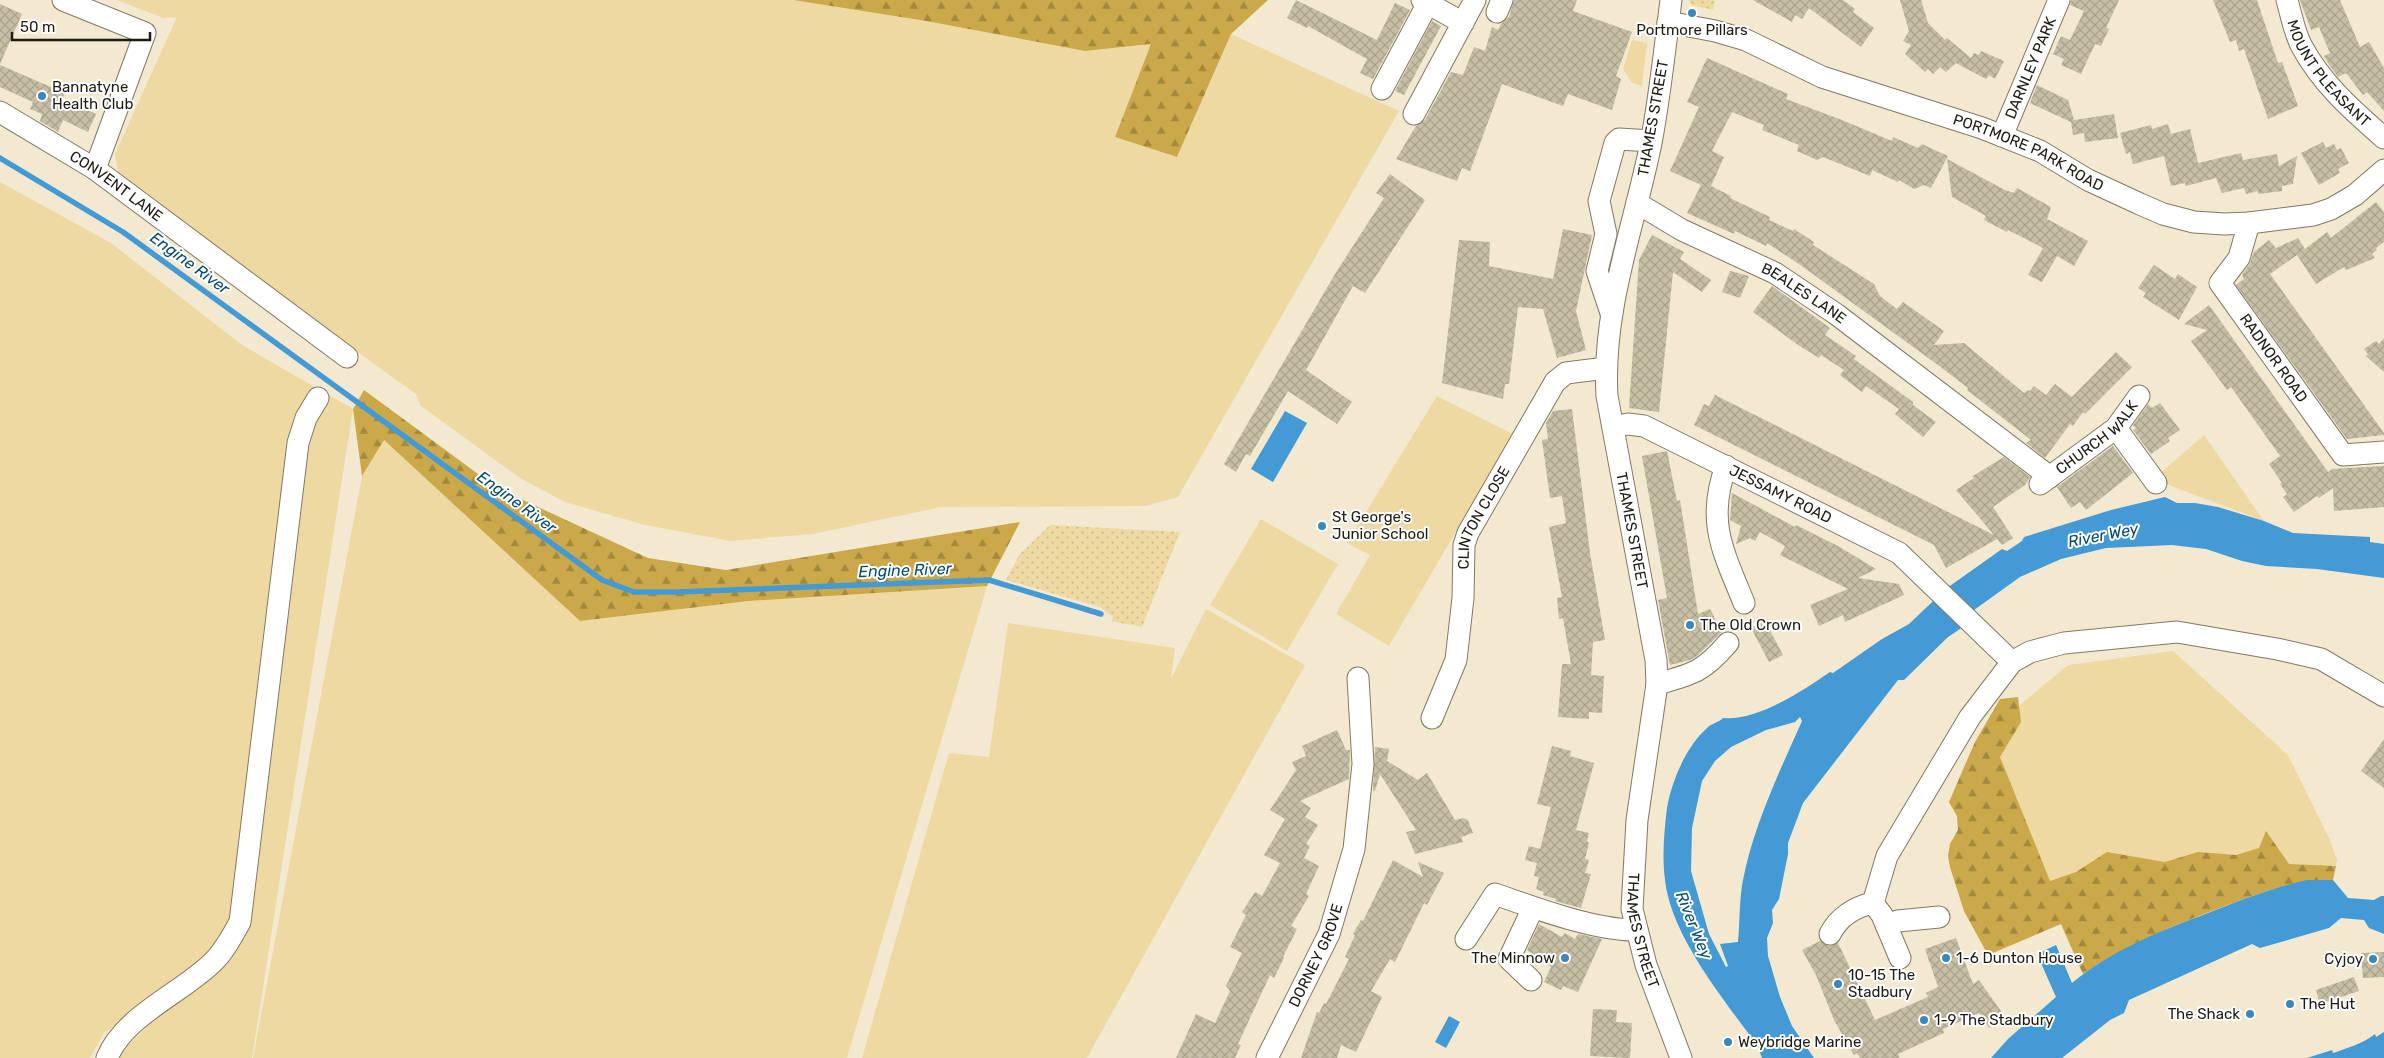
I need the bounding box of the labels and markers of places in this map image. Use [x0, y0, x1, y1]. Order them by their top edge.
marker: Portmore Pillars [1686, 7, 1698, 19]
place label: Portmore Pillars [1636, 21, 1748, 39]
place label: Bannatyne Health Club [52, 78, 133, 113]
marker: Bannatyne Health Club [36, 90, 48, 102]
place label: St George's Junior School [1332, 508, 1428, 543]
marker: St George's Junior School [1316, 520, 1328, 532]
place label: The Old Crown [1700, 616, 1801, 634]
marker: The Old Crown [1684, 619, 1696, 631]
place label: The Minnow [1471, 949, 1555, 967]
place label: 1-6 Dunton House [1956, 949, 2082, 967]
place label: Cyjoy [2324, 950, 2363, 968]
marker: The Minnow [1559, 952, 1571, 964]
marker: 1-6 Dunton House [1940, 952, 1952, 964]
marker: Cyjoy [2367, 953, 2379, 965]
place label: 10-15 The Stadbury [1848, 966, 1915, 1001]
marker: 10-15 The Stadbury [1832, 978, 1844, 990]
place label: The Hut [2300, 995, 2355, 1013]
marker: The Hut [2284, 998, 2296, 1010]
place label: The Shack [2168, 1005, 2240, 1023]
marker: The Shack [2244, 1008, 2256, 1020]
place label: 1-9 The Stadbury [1934, 1011, 2054, 1029]
marker: 1-9 The Stadbury [1918, 1014, 1930, 1026]
place label: Weybridge Marine [1738, 1033, 1861, 1051]
marker: Weybridge Marine [1722, 1036, 1734, 1048]

